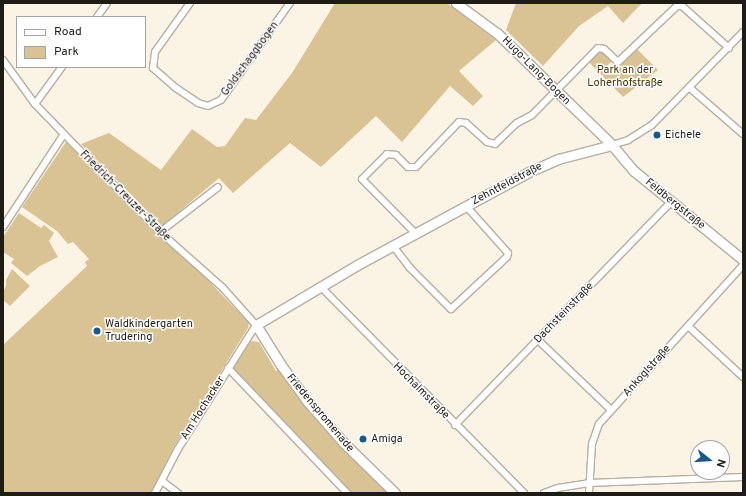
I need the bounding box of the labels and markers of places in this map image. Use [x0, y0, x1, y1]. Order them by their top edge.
place label: Eichele [665, 128, 701, 142]
marker: Eichele [652, 130, 662, 140]
place label: Waldkindergarten Trudering [105, 318, 193, 344]
marker: Waldkindergarten Trudering [92, 326, 102, 336]
place label: Amiga [371, 432, 403, 446]
marker: Amiga [358, 434, 368, 444]

